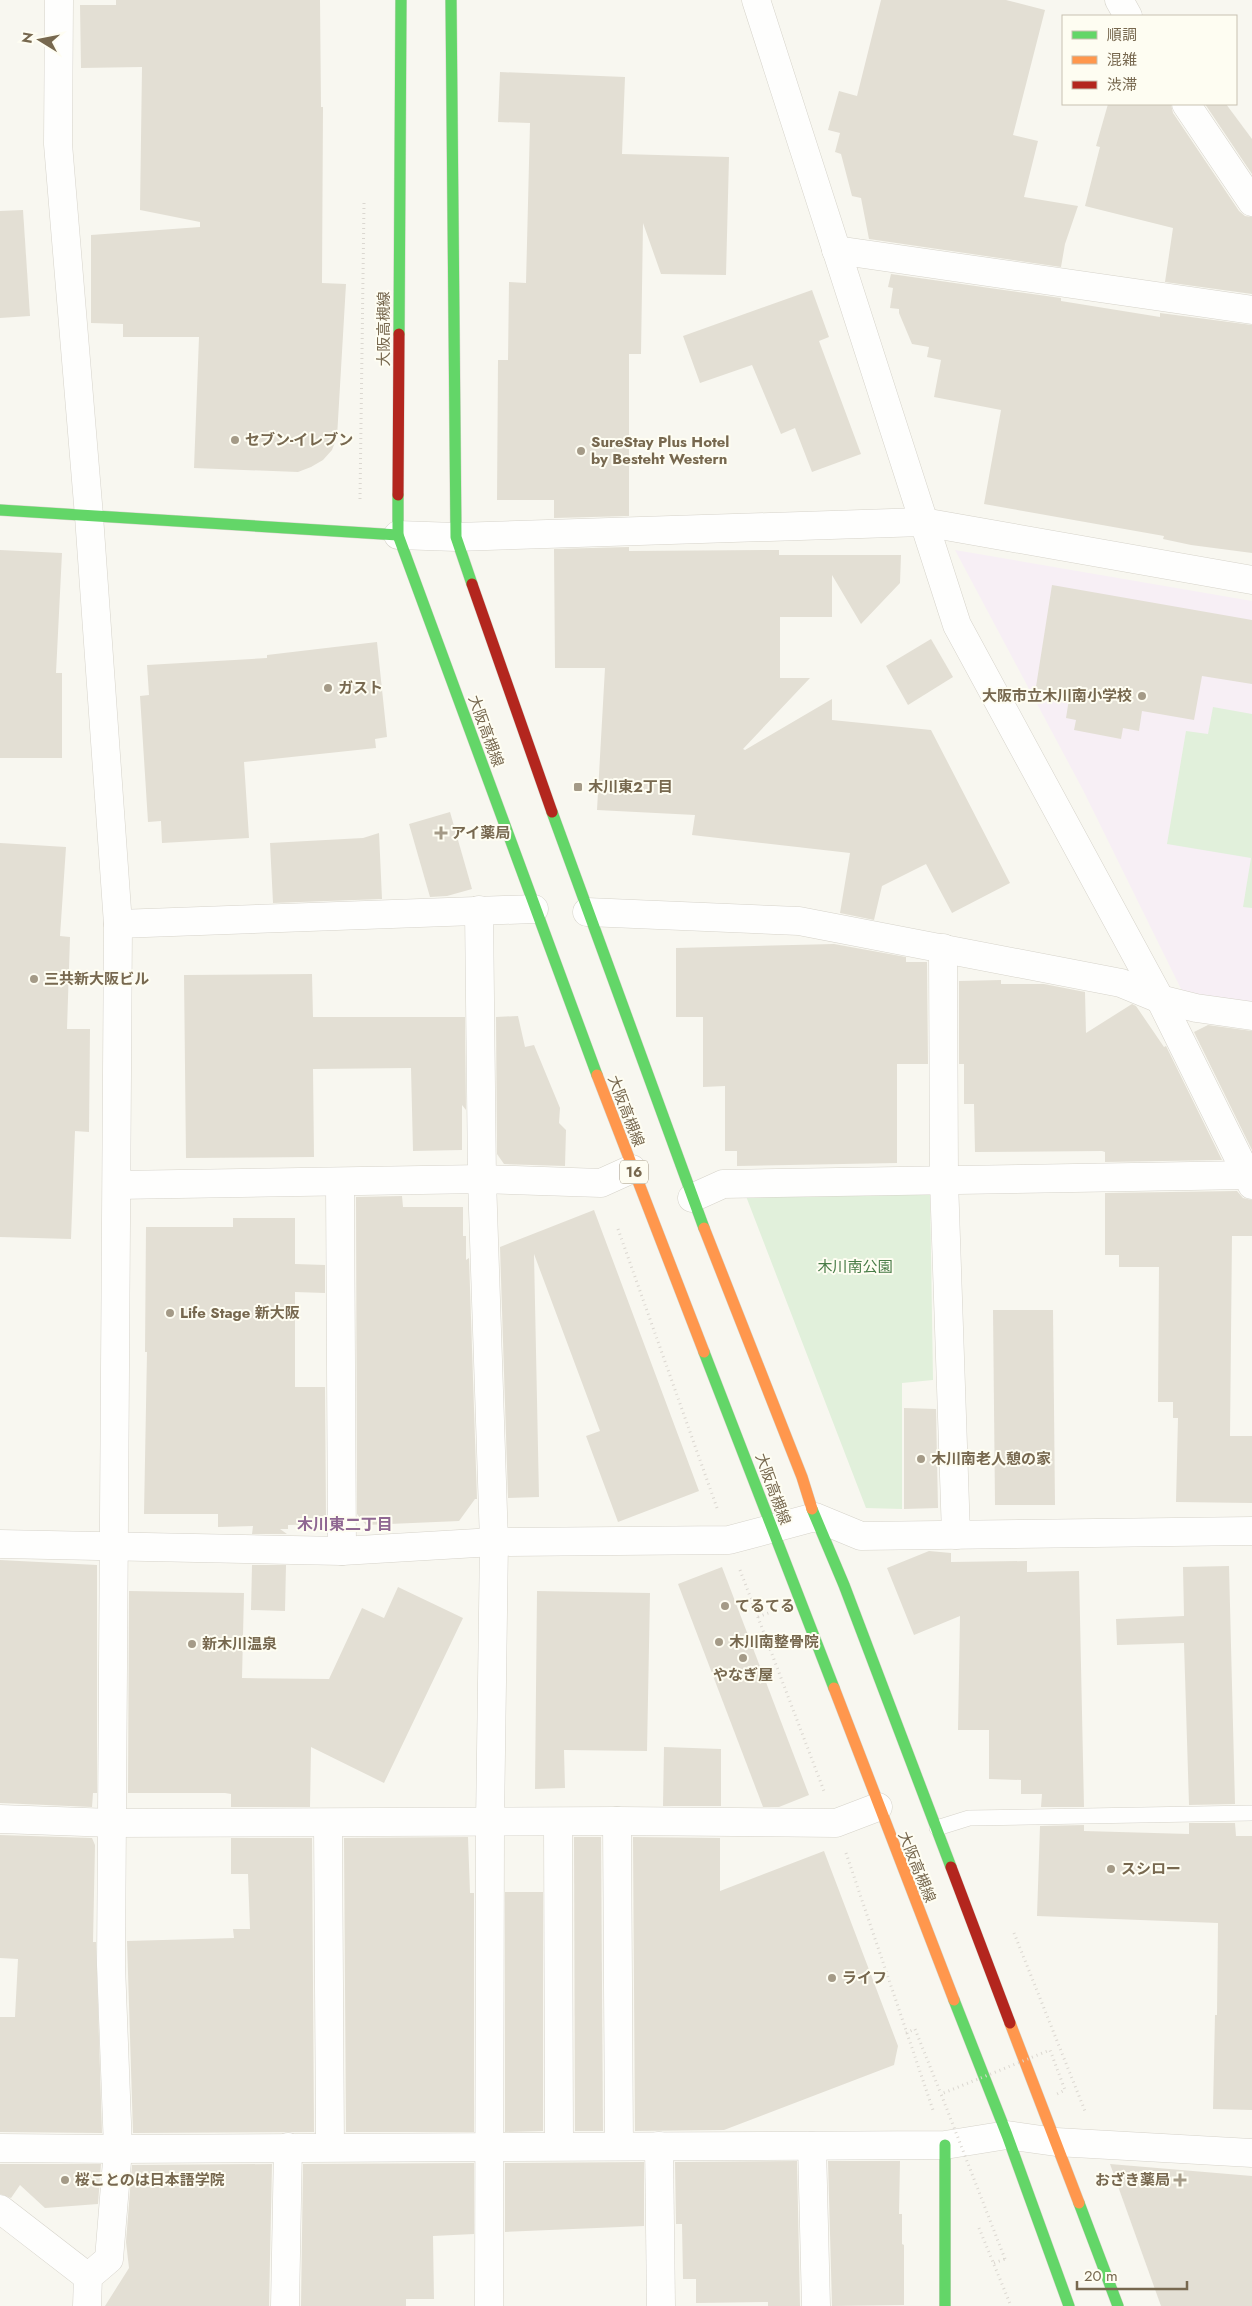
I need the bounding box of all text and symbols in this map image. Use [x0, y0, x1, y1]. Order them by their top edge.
north arrow [15, 15, 65, 65]
legend [1062, 15, 1237, 105]
text: 順調 [1107, 24, 1137, 46]
text: N [16, 31, 38, 45]
text: 混雑 [1107, 49, 1137, 71]
text: 渋滞 [1107, 74, 1137, 96]
street label: 大阪高槻線 [373, 291, 395, 367]
place label: セブン-イレブン [245, 429, 353, 451]
place label: SureStay Plus Hotel by Besteht Western [591, 431, 729, 470]
marker: セブン-イレブン [229, 434, 241, 446]
marker: SureStay Plus Hotel by Besteht Western [575, 445, 587, 457]
place label: ガスト [338, 677, 383, 699]
marker: ガスト [322, 682, 334, 694]
place label: 大阪市立木川南小学校 [982, 685, 1132, 707]
marker: 大阪市立木川南小学校 [1136, 690, 1148, 702]
street label: 大阪高槻線 [463, 692, 509, 770]
place label: 木川東2丁目 [588, 776, 673, 798]
marker: 木川東2丁目 [572, 781, 584, 793]
place label: アイ薬局 [451, 822, 510, 844]
marker: アイ薬局 [435, 827, 447, 839]
place label: 三共新大阪ビル [44, 968, 149, 990]
marker: 三共新大阪ビル [28, 973, 40, 985]
street label: 大阪高槻線 [602, 1072, 650, 1150]
road number: 16 [620, 1160, 648, 1184]
park label: 木川南公園 [817, 1256, 893, 1278]
place label: Life Stage 新大阪 [180, 1302, 300, 1324]
marker: Life Stage 新大阪 [164, 1307, 176, 1319]
place label: 木川南老人憩の家 [931, 1448, 1051, 1470]
street label: 大阪高槻線 [750, 1450, 796, 1528]
marker: 木川南老人憩の家 [915, 1453, 927, 1465]
district label: 木川東二丁目 [297, 1513, 393, 1536]
place label: てるてる [735, 1595, 795, 1617]
marker: てるてる [719, 1600, 731, 1612]
place label: 木川南整骨院 [729, 1631, 819, 1653]
place label: 新木川温泉 [202, 1633, 277, 1655]
marker: 木川南整骨院 [713, 1636, 725, 1648]
marker: 新木川温泉 [186, 1638, 198, 1650]
marker: やなぎ屋 [737, 1652, 749, 1664]
place label: やなぎ屋 [713, 1664, 773, 1686]
street label: 大阪高槻線 [893, 1828, 941, 1906]
place label: スシロー [1121, 1858, 1181, 1880]
marker: スシロー [1105, 1863, 1117, 1875]
place label: ライフ [842, 1967, 887, 1989]
marker: ライフ [826, 1972, 838, 1984]
place label: 桜ことのは日本語学院 [75, 2169, 225, 2191]
place label: おざき薬局 [1095, 2169, 1170, 2191]
marker: 桜ことのは日本語学院 [59, 2174, 71, 2186]
marker: おざき薬局 [1174, 2174, 1186, 2186]
scale bar [1077, 2258, 1187, 2290]
text: 20 m [1084, 2265, 1118, 2287]

